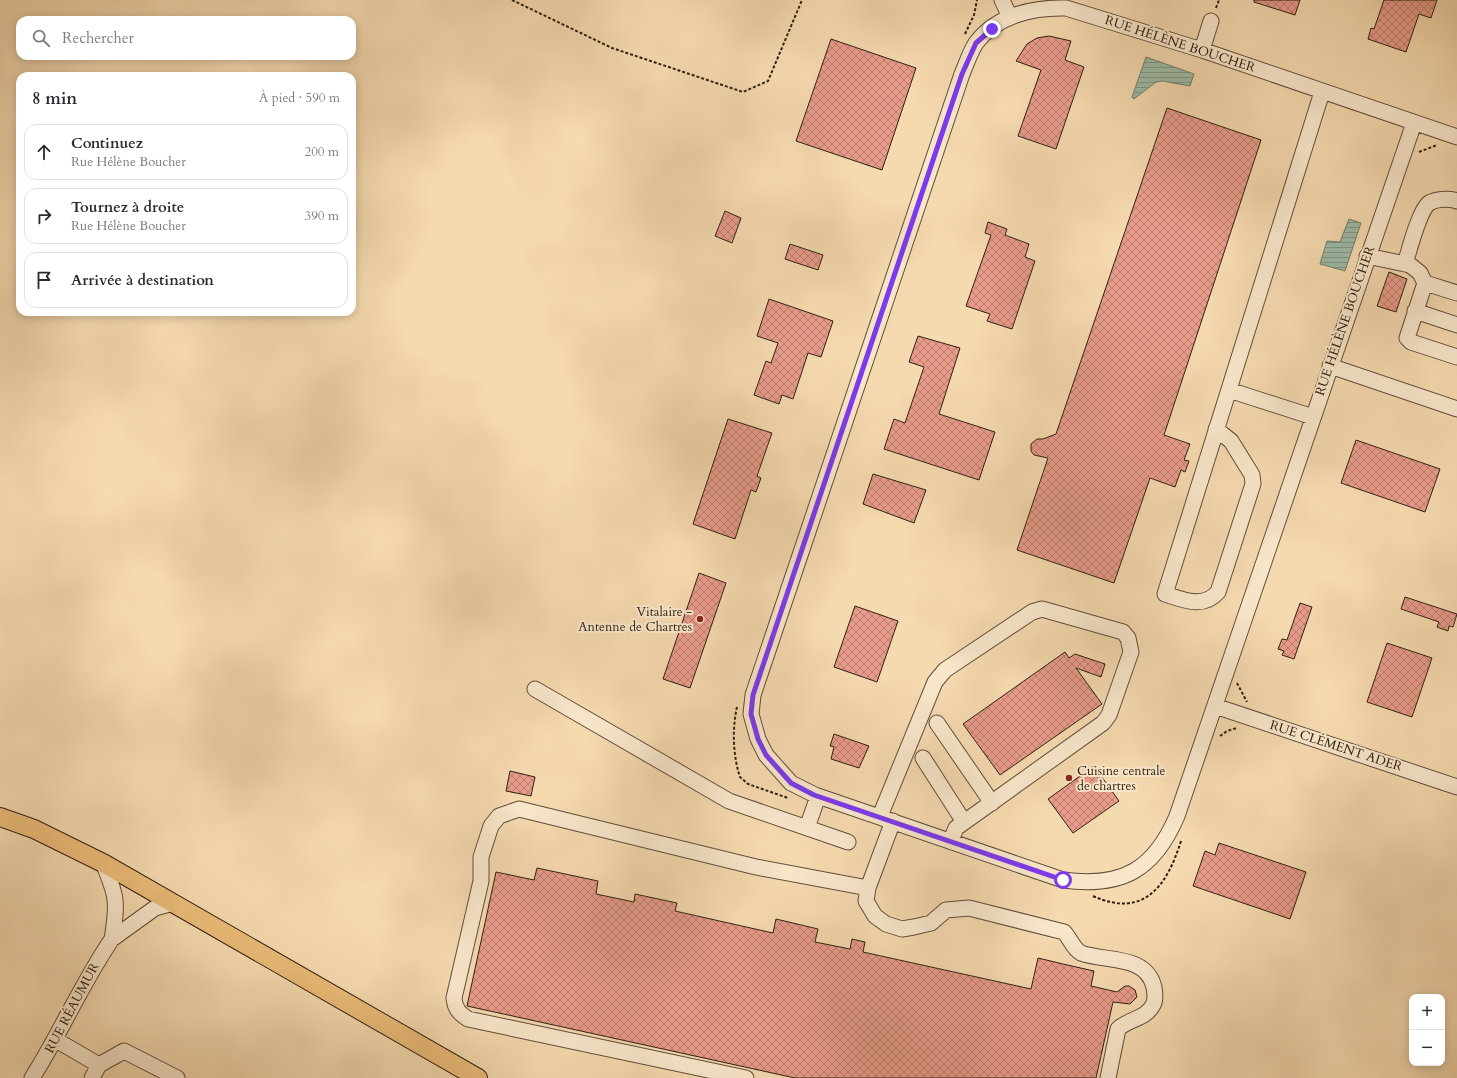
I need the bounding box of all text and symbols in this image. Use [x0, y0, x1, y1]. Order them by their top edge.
street label: RUE HÉLÈNE BOUCHER [1103, 11, 1257, 77]
search box [16, 16, 356, 60]
route end [983, 20, 1001, 38]
icon: search [30, 27, 52, 49]
text: Rechercher [62, 28, 134, 48]
text: 8 min [32, 87, 77, 110]
text: À pied · 590 m [259, 89, 340, 107]
text: Continuez [71, 133, 143, 153]
icon: ahead [33, 141, 55, 163]
text: 200 m [305, 143, 339, 161]
text: Rue Hélène Boucher [71, 153, 186, 171]
text: Tournez à droite [71, 197, 184, 217]
icon: right [33, 205, 55, 227]
text: 390 m [305, 207, 339, 225]
text: Rue Hélène Boucher [71, 217, 186, 235]
street label: RUE HÉLÈNE BOUCHER [1311, 244, 1379, 398]
icon: arrive [33, 269, 55, 291]
text: Arrivée à destination [71, 270, 214, 290]
place label: Vitalaire - Antenne de Chartres [578, 603, 692, 636]
marker: Vitalaire - Antenne de Chartres [695, 614, 705, 624]
street label: RUE CLÉMENT ADER [1267, 716, 1405, 776]
place label: Cuisine centrale de chartres [1077, 762, 1166, 795]
marker: Cuisine centrale de chartres [1064, 773, 1074, 783]
route start [1054, 871, 1072, 889]
street label: RUE RÉAUMUR [41, 960, 103, 1056]
map controls [1409, 994, 1445, 1066]
button: + [1409, 994, 1445, 1030]
button: − [1409, 1030, 1445, 1066]

